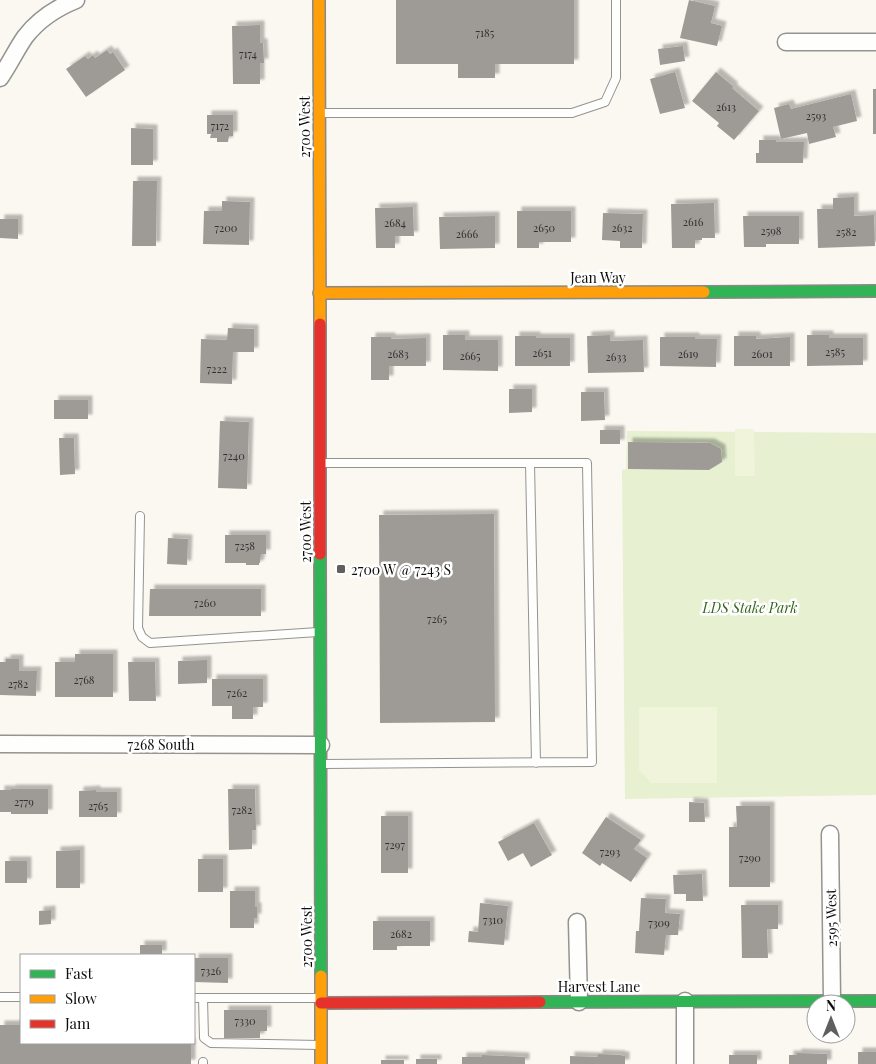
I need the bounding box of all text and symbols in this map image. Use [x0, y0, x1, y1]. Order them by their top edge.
house number: 7185 [476, 25, 495, 40]
house number: 7174 [239, 46, 258, 61]
street label: 2700 West [295, 95, 314, 158]
house number: 2613 [716, 99, 736, 114]
house number: 2593 [806, 108, 826, 123]
house number: 7172 [211, 118, 229, 133]
house number: 2616 [683, 214, 704, 229]
house number: 2684 [384, 215, 407, 230]
house number: 7200 [215, 220, 238, 235]
house number: 2650 [533, 220, 555, 235]
house number: 2632 [611, 220, 633, 235]
house number: 2598 [760, 223, 782, 238]
house number: 2582 [836, 224, 856, 239]
house number: 2666 [456, 226, 478, 241]
street label: Jean Way [569, 268, 626, 287]
house number: 2585 [825, 344, 845, 359]
house number: 2651 [532, 345, 552, 360]
house number: 2683 [387, 346, 409, 361]
house number: 2619 [678, 346, 699, 361]
house number: 2601 [751, 346, 773, 361]
house number: 2665 [459, 348, 481, 363]
house number: 2633 [606, 349, 626, 364]
house number: 7222 [207, 361, 227, 376]
house number: 7240 [223, 448, 245, 463]
street label: 2700 West [296, 500, 315, 563]
house number: 7258 [235, 538, 255, 553]
place label: 2700 W @ 7243 S [351, 560, 451, 579]
marker: 2700 W @ 7243 S [335, 563, 347, 575]
house number: 7260 [194, 595, 216, 610]
park label: LDS Stake Park [702, 598, 797, 617]
house number: 7265 [427, 611, 447, 626]
house number: 2768 [73, 672, 95, 687]
house number: 2782 [8, 676, 28, 691]
house number: 7262 [227, 685, 247, 700]
street label: 7268 South [128, 735, 195, 754]
house number: 2779 [14, 794, 34, 809]
house number: 2765 [88, 798, 108, 813]
house number: 7282 [232, 802, 252, 817]
house number: 7297 [385, 837, 405, 852]
house number: 7293 [600, 844, 620, 859]
house number: 7290 [739, 850, 761, 865]
street label: 2595 West [821, 888, 841, 947]
street label: 2700 West [297, 905, 316, 968]
house number: 7310 [483, 912, 503, 927]
house number: 7309 [648, 915, 670, 930]
house number: 2682 [390, 926, 412, 941]
legend [20, 954, 195, 1044]
text: Fast [65, 963, 94, 983]
house number: 7326 [201, 963, 222, 978]
street label: Harvest Lane [558, 977, 640, 996]
text: Slow [65, 988, 97, 1008]
north arrow [806, 994, 856, 1044]
text: N [826, 996, 836, 1015]
text: Jam [64, 1013, 91, 1033]
house number: 7330 [235, 1013, 256, 1028]

